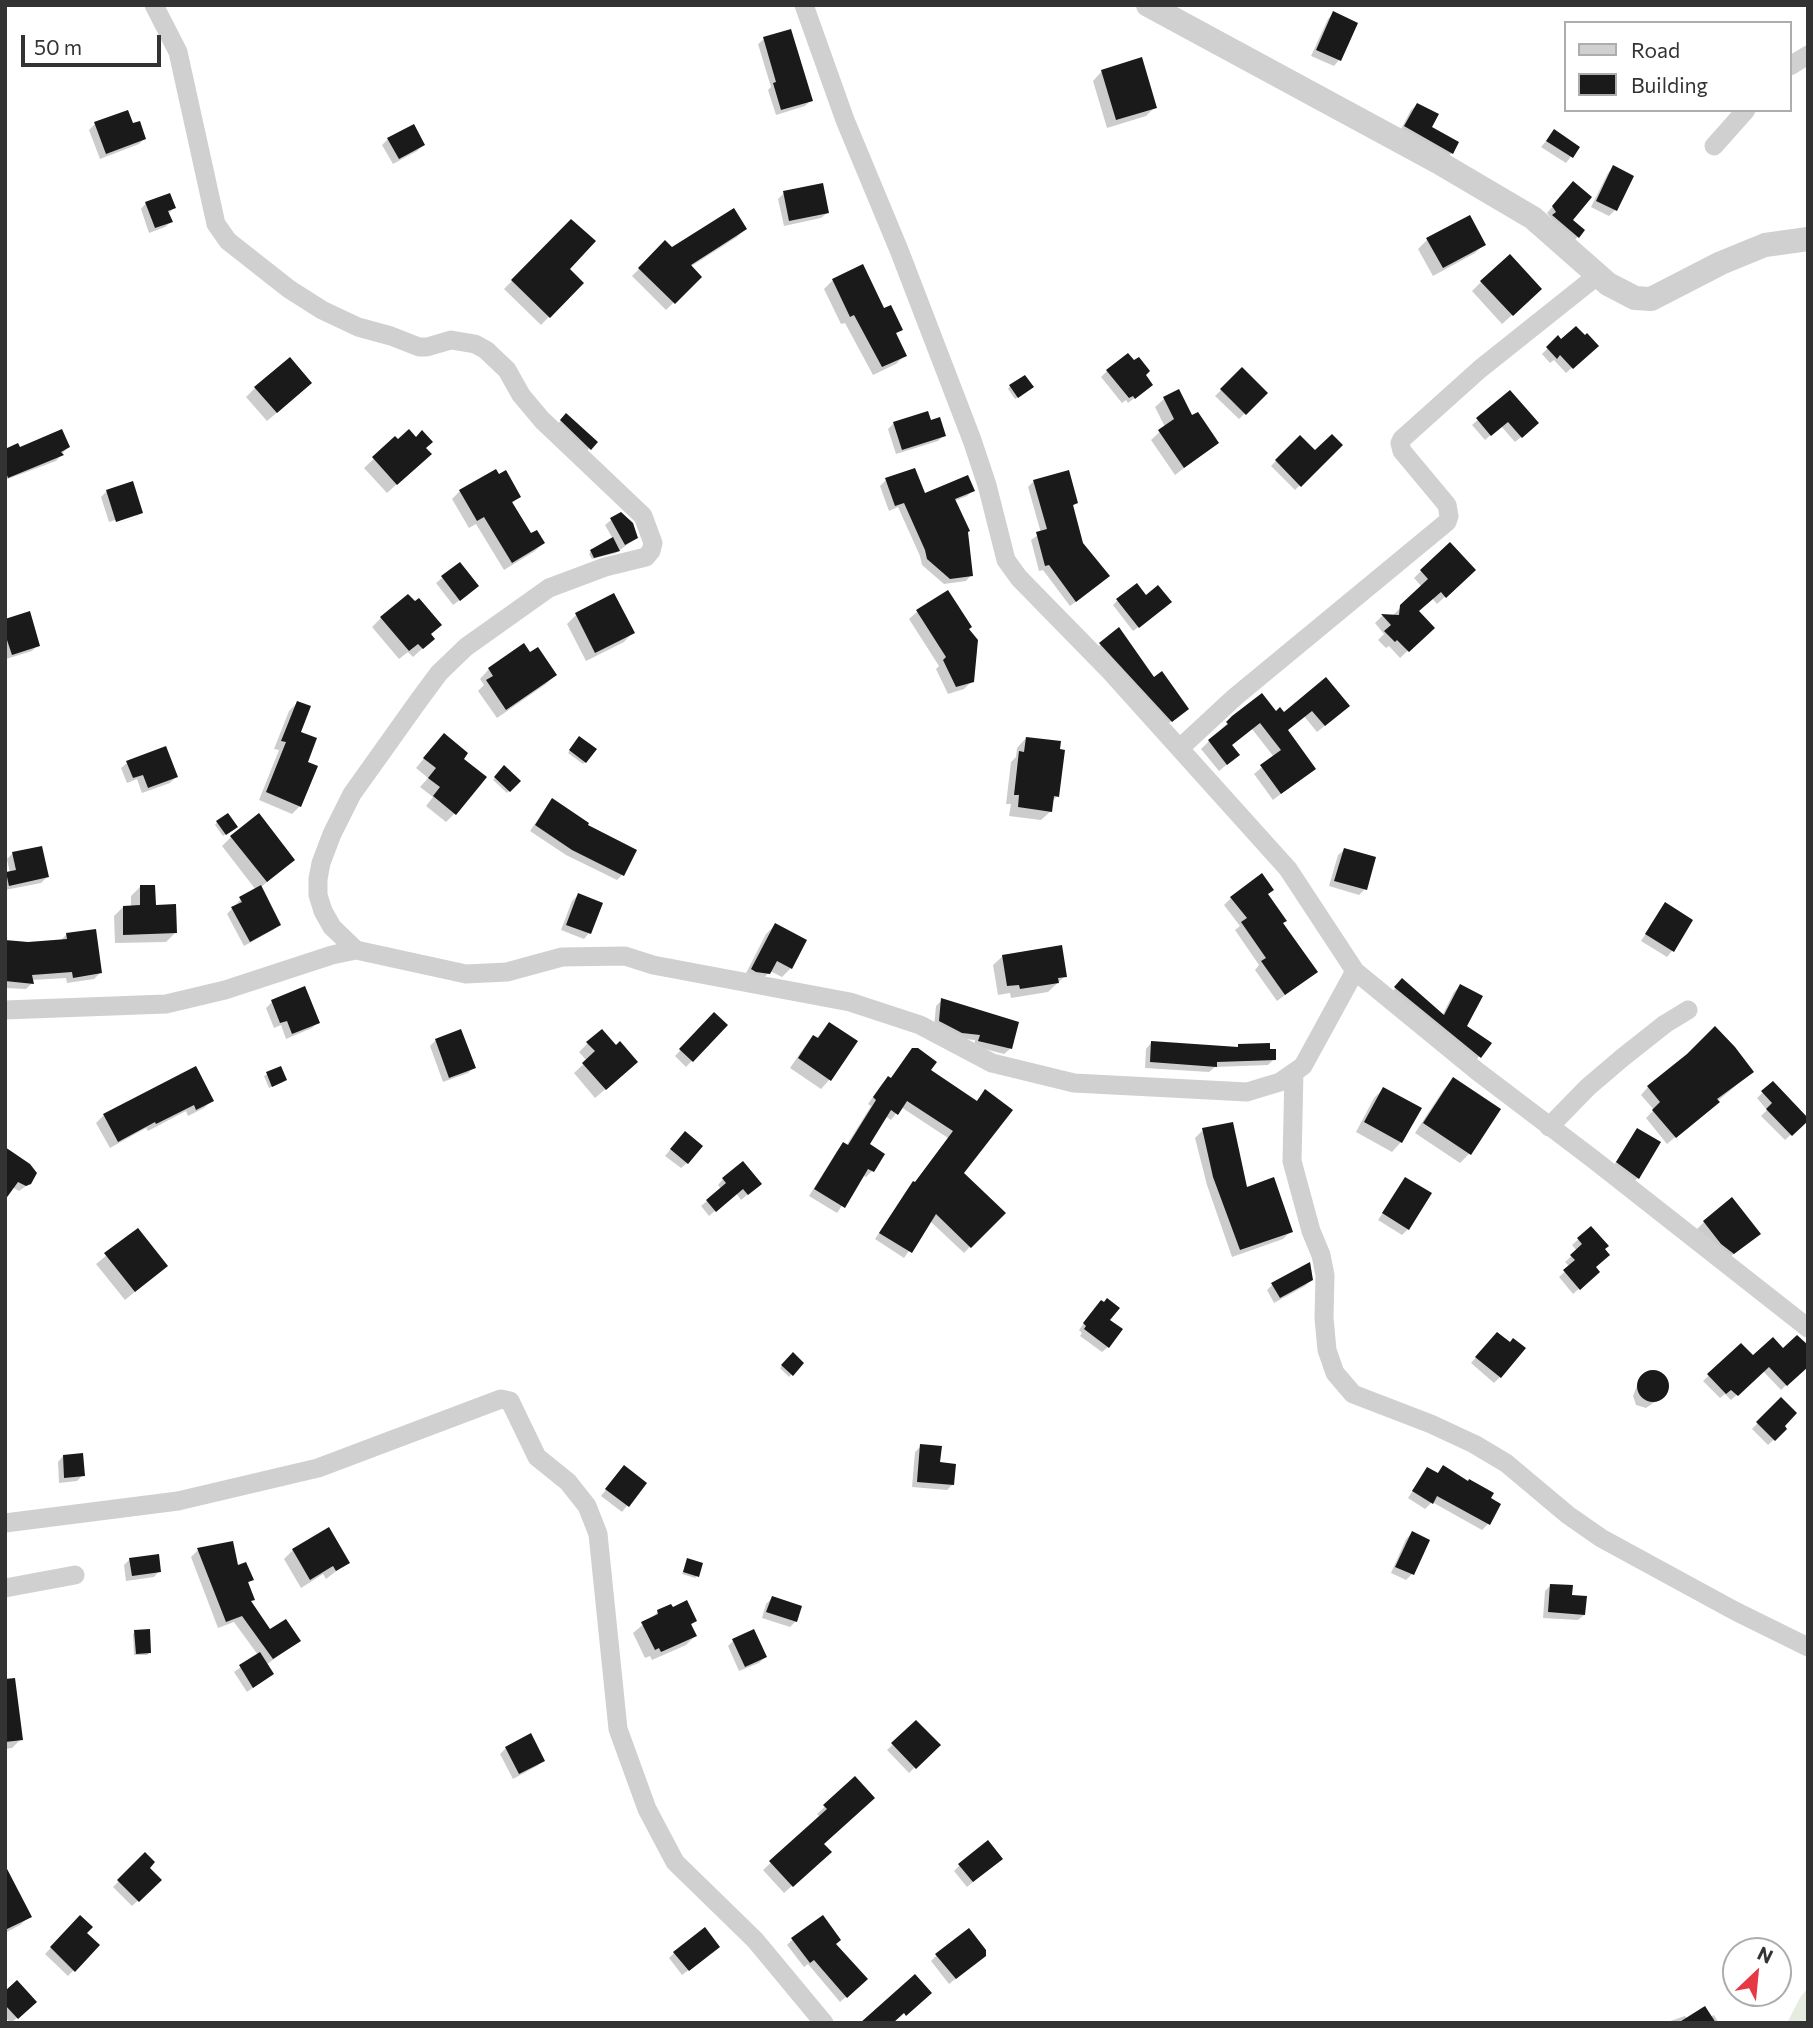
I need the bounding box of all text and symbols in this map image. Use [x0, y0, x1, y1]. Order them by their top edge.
scale bar [24, 21, 164, 65]
legend [1564, 21, 1792, 112]
text: 50 m [34, 34, 82, 59]
text: Road [1631, 37, 1680, 62]
text: Building [1631, 72, 1708, 97]
north arrow [1722, 1937, 1792, 2007]
text: N [1754, 1941, 1777, 1968]

